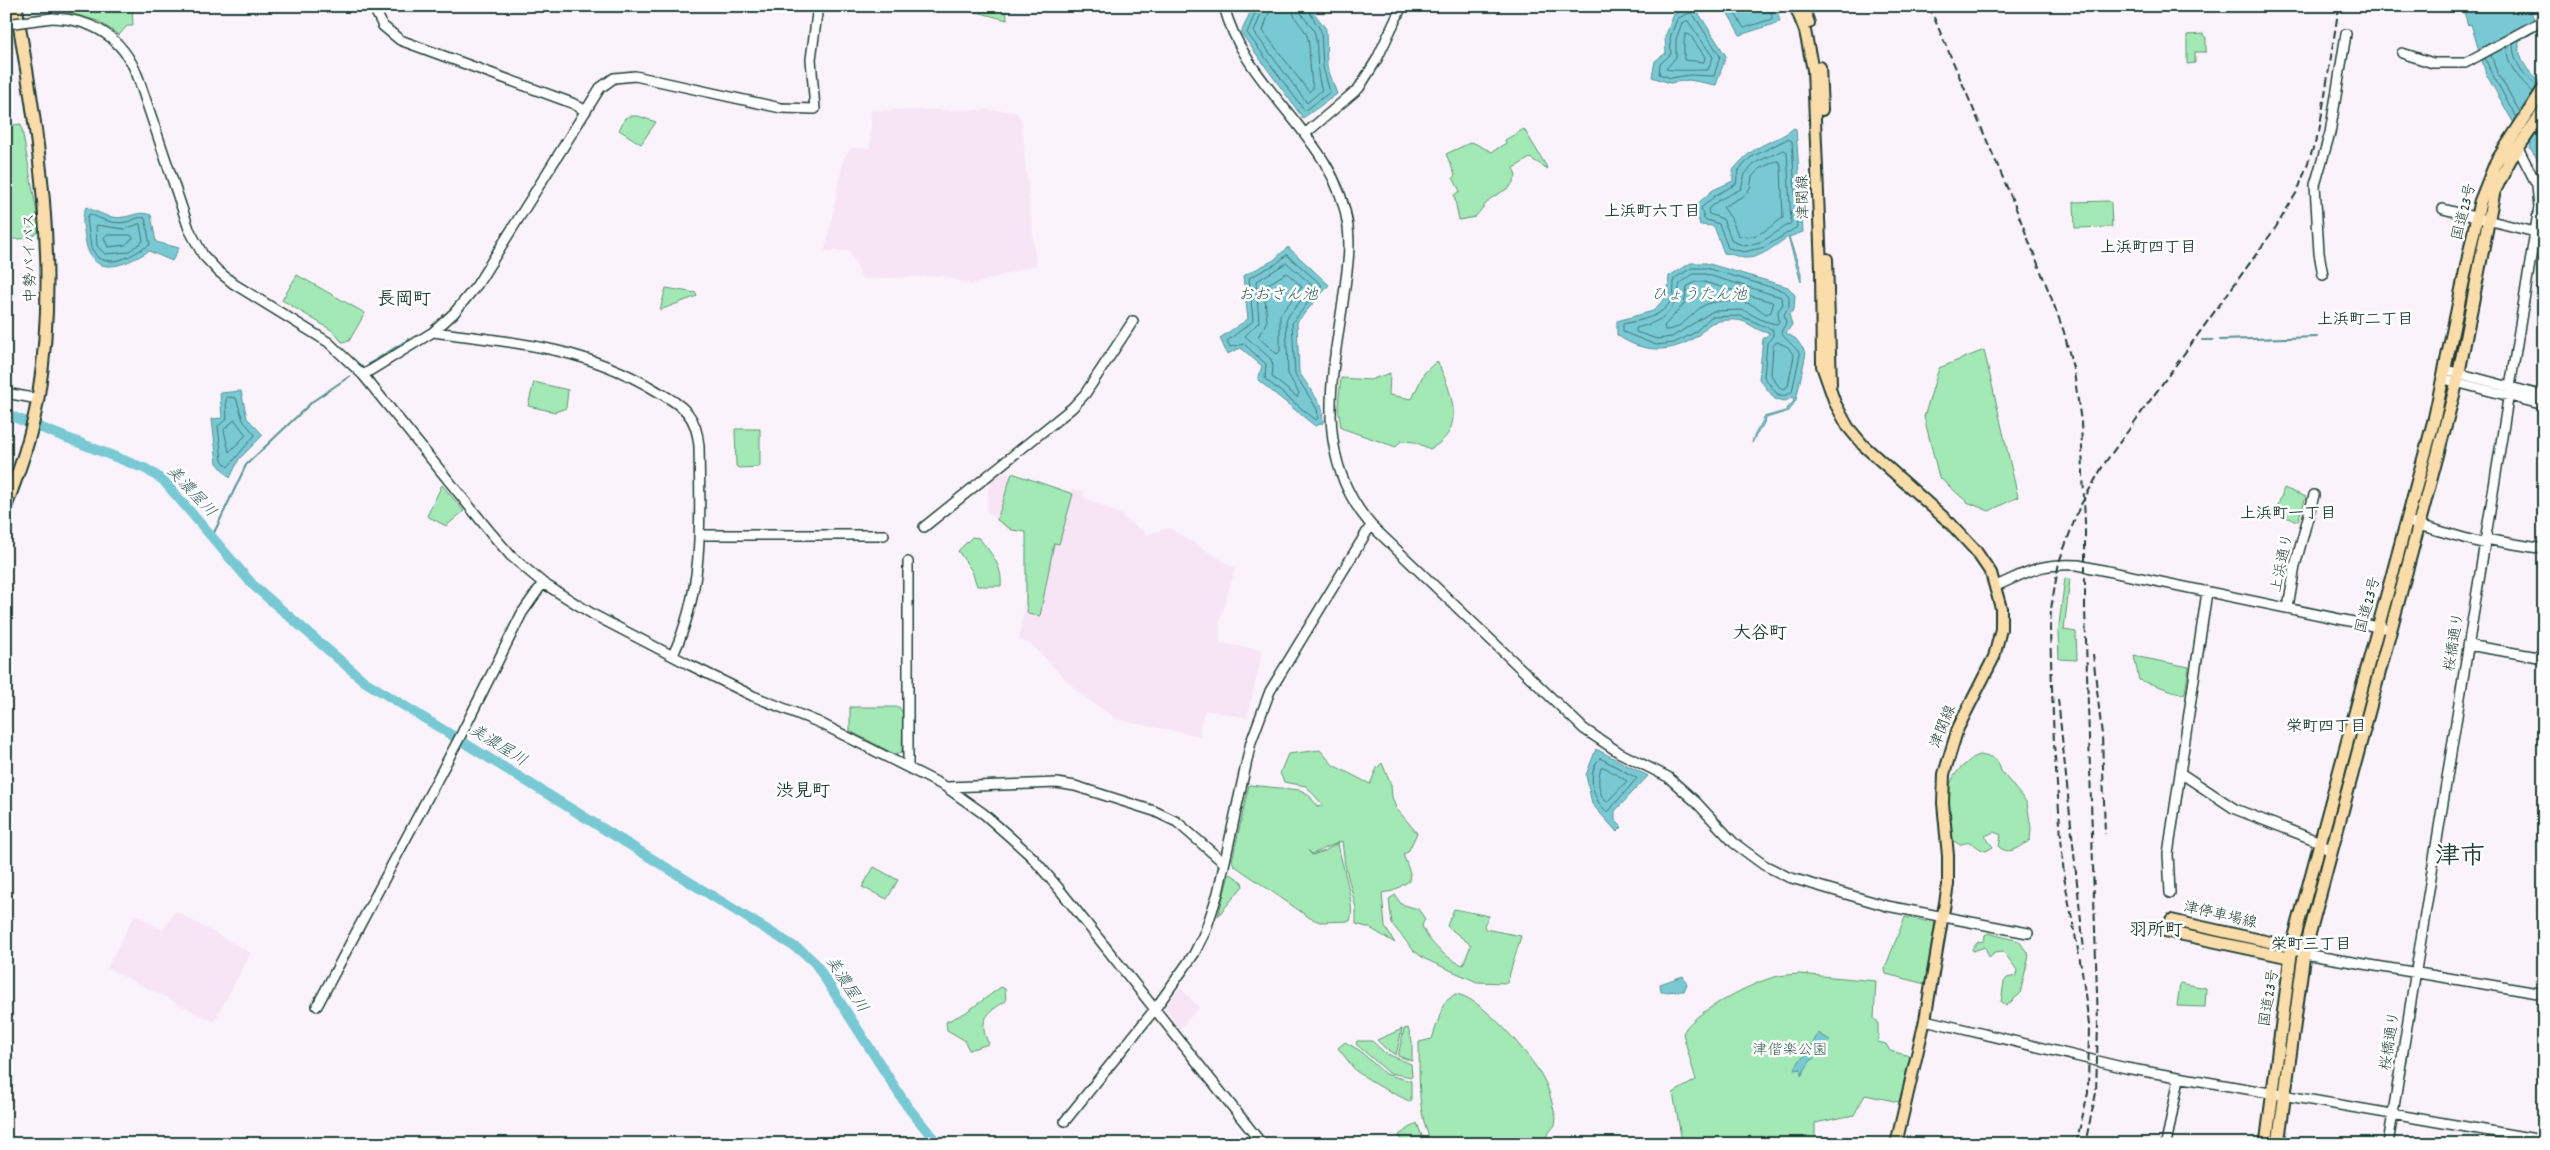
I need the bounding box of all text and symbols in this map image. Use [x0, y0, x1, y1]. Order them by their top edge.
street label: 津関線 [1792, 174, 1816, 220]
street label: 国道23号 [2447, 181, 2483, 243]
district label: 上浜町六丁目 [1604, 201, 1700, 224]
street label: 中勢バイパス [19, 213, 43, 303]
district label: 上浜町四丁目 [2100, 237, 2196, 260]
water label: おおさん池 [1238, 284, 1319, 307]
water label: ひょうたん池 [1651, 284, 1748, 307]
district label: 長岡町 [377, 288, 431, 313]
district label: 上浜町二丁目 [2317, 309, 2413, 332]
water label: 美濃屋川 [161, 461, 221, 523]
district label: 上浜町一丁目 [2240, 503, 2336, 526]
street label: 上浜通り [2266, 531, 2300, 595]
street label: 国道23号 [2351, 574, 2387, 636]
street label: 桜橋通り [2439, 611, 2471, 673]
district label: 大谷町 [1733, 622, 1787, 647]
street label: 津関線 [1925, 702, 1963, 752]
district label: 栄町四丁目 [2286, 716, 2366, 739]
water label: 美濃屋川 [465, 719, 531, 773]
district label: 渋見町 [776, 780, 830, 805]
district label: 津市 [2435, 840, 2485, 876]
street label: 津停車場線 [2181, 897, 2259, 935]
district label: 羽所町 [2129, 919, 2183, 944]
district label: 栄町三丁目 [2271, 934, 2351, 957]
water label: 美濃屋川 [819, 952, 873, 1018]
street label: 国道23号 [2255, 968, 2285, 1028]
street label: 桜橋通り [2375, 1010, 2407, 1072]
park label: 津偕楽公園 [1752, 1040, 1828, 1062]

